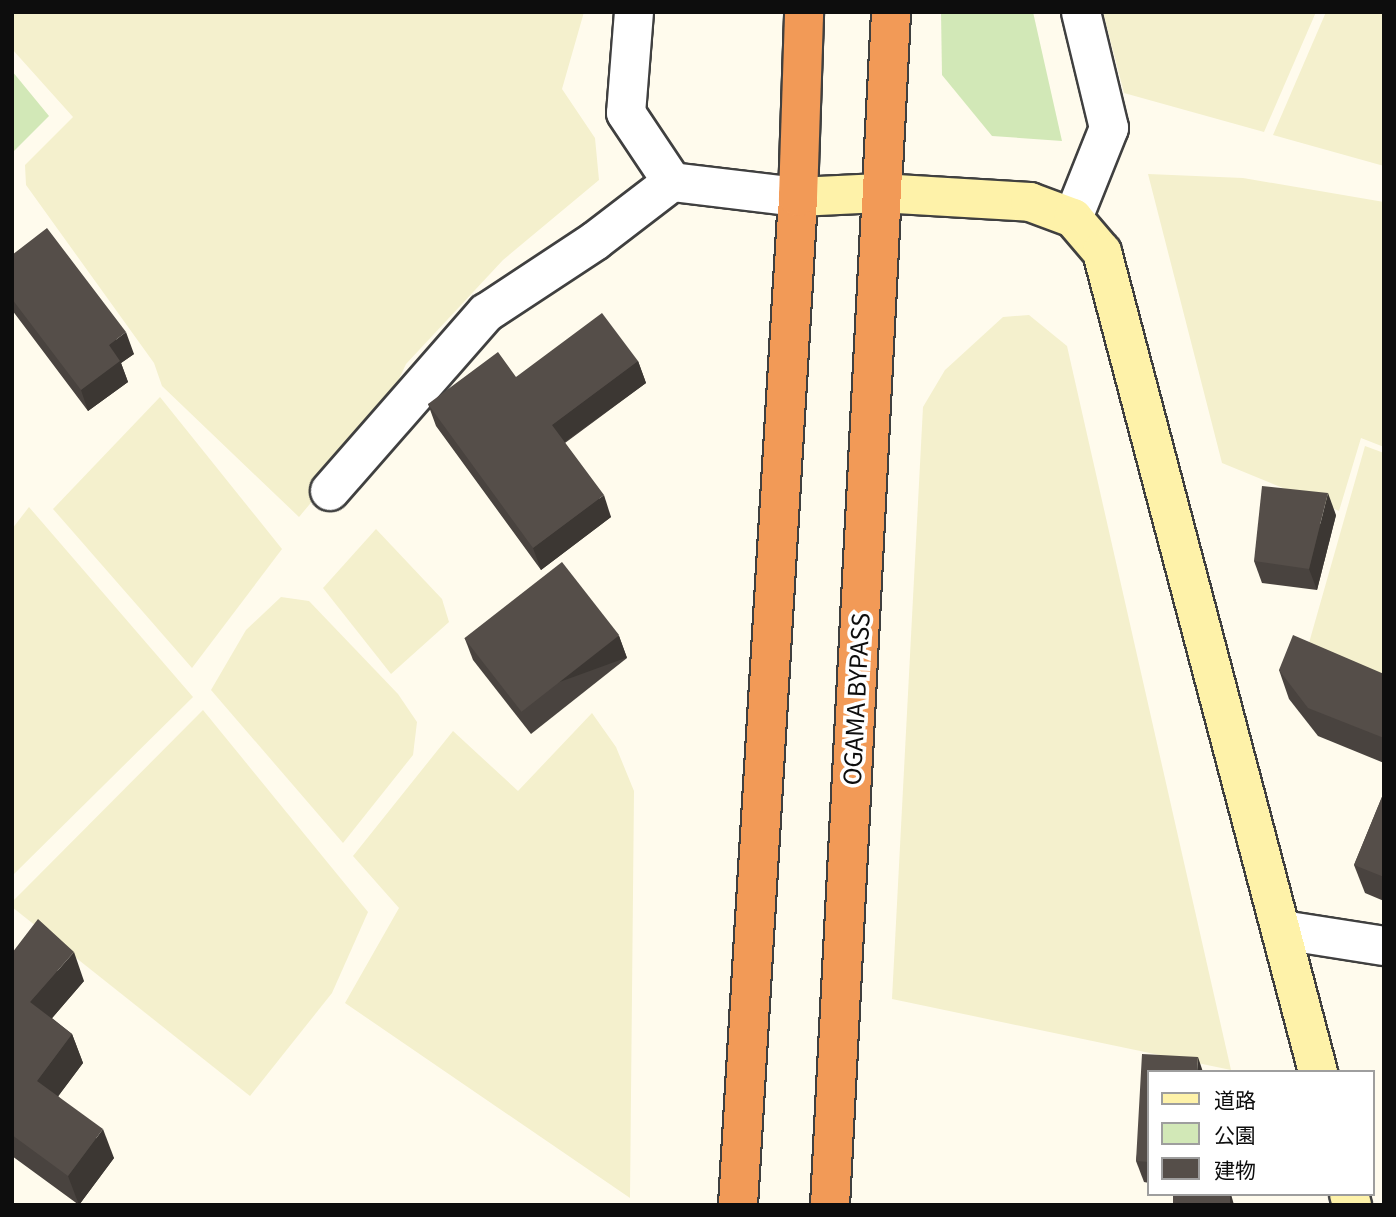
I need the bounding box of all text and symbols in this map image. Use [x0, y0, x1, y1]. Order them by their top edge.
street label: OGAMA BYPASS [836, 612, 874, 786]
legend [1148, 1070, 1375, 1196]
text: 道路 [1214, 1084, 1256, 1114]
text: 公園 [1214, 1119, 1256, 1149]
text: 建物 [1214, 1154, 1256, 1184]

